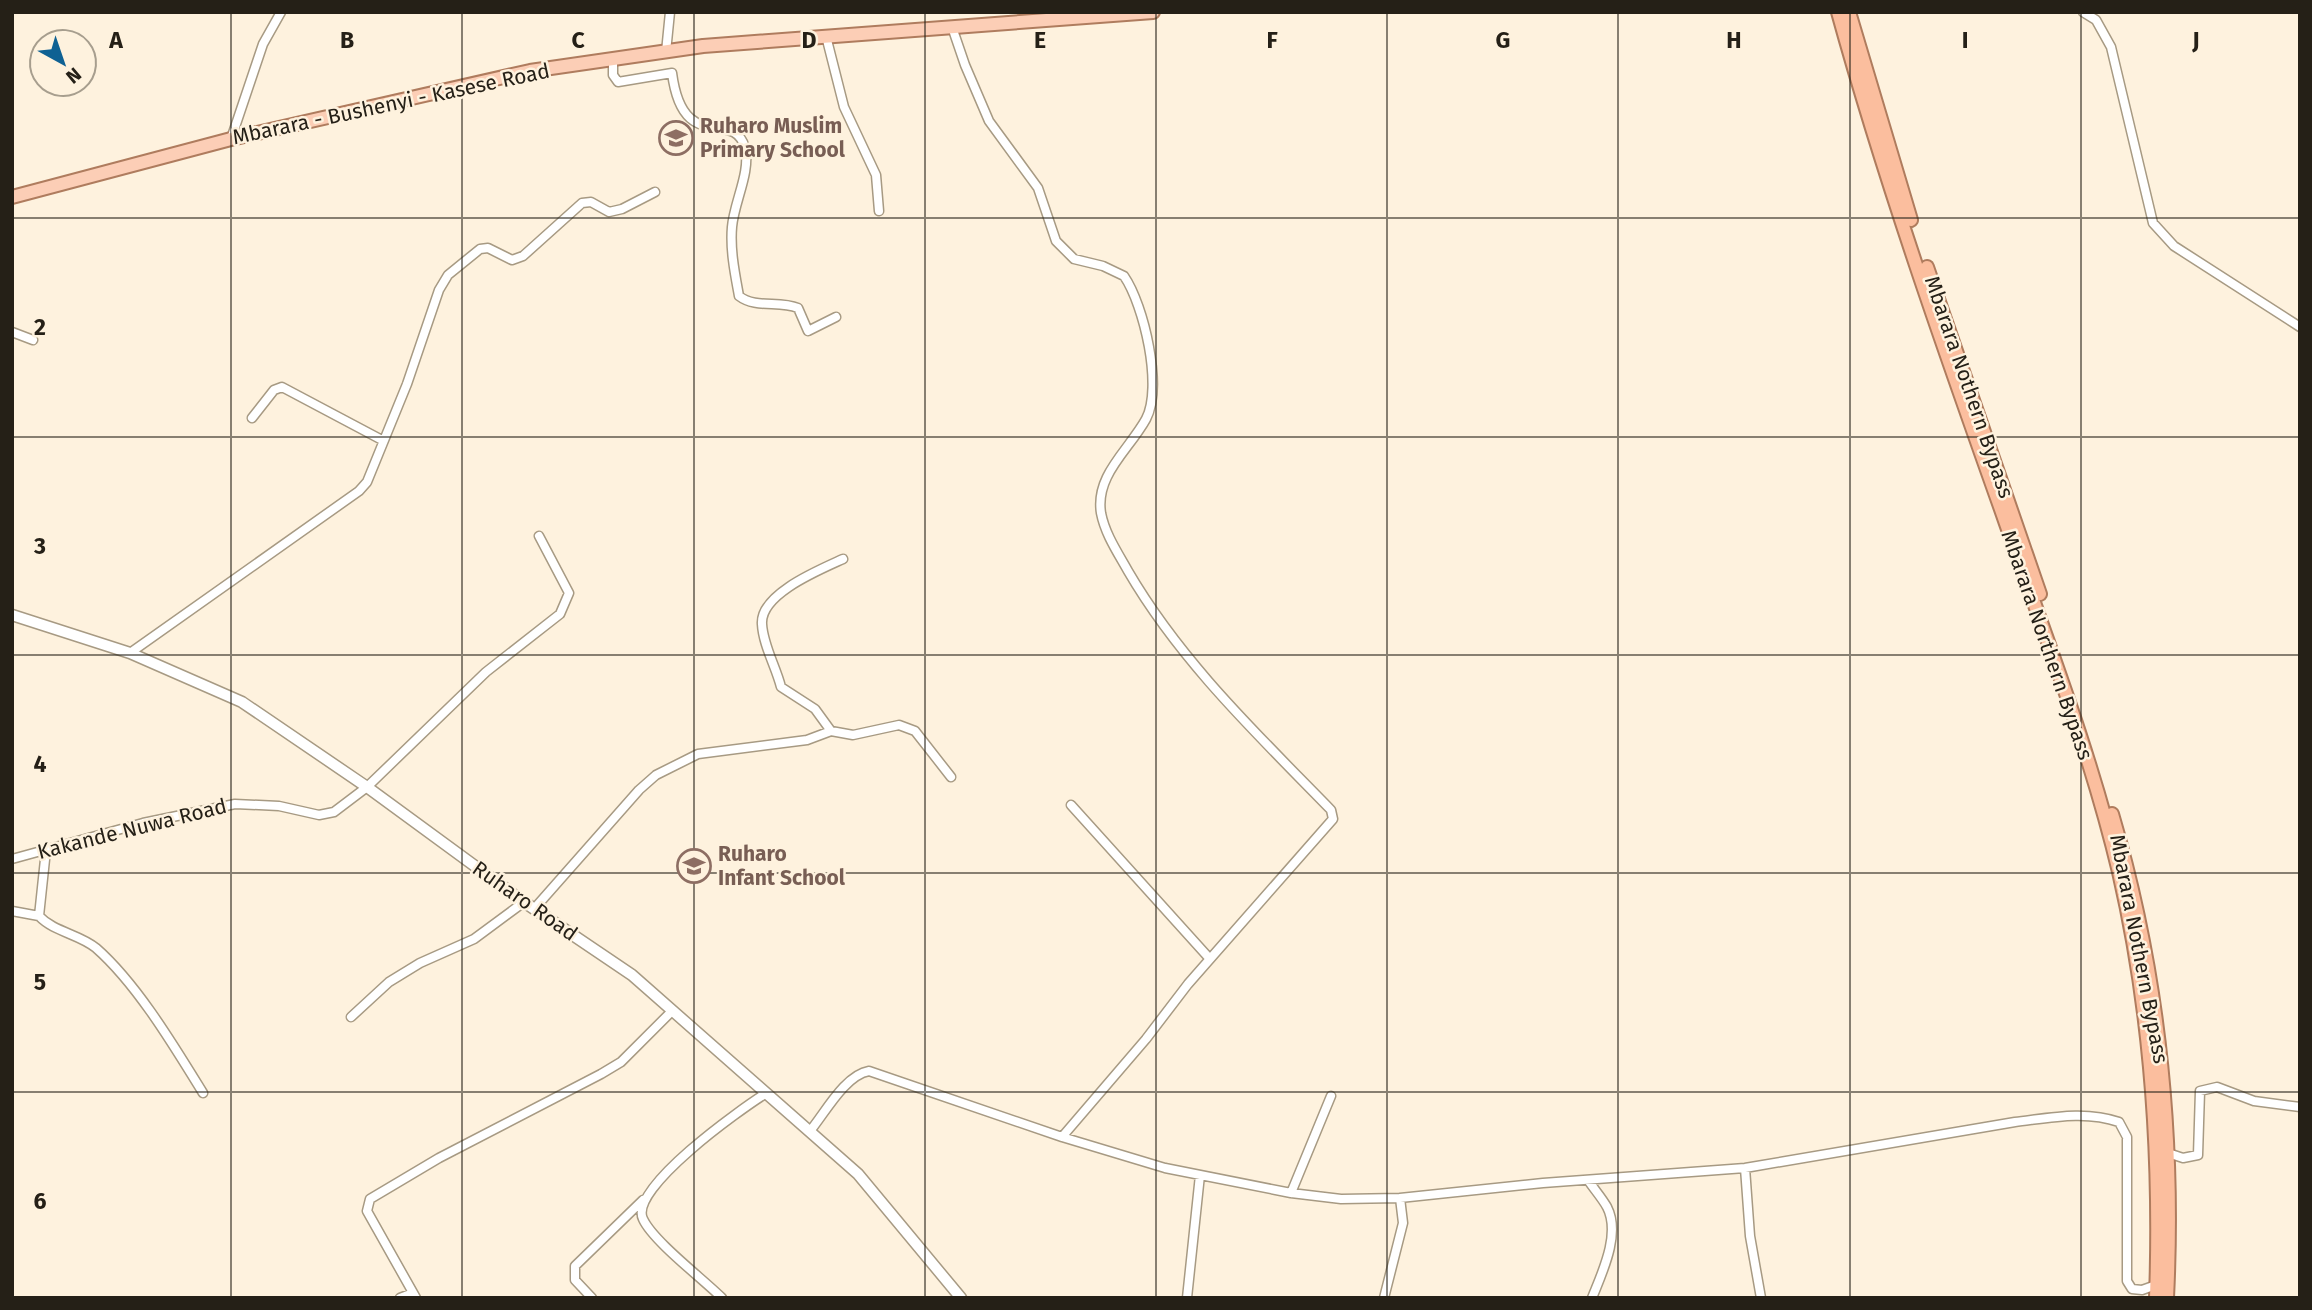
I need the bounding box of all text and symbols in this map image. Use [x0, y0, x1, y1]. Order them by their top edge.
text: A [108, 26, 123, 54]
text: B [340, 26, 354, 54]
text: C [571, 26, 585, 54]
text: D [802, 26, 817, 54]
text: E [1034, 26, 1046, 54]
text: F [1266, 26, 1278, 54]
text: G [1496, 26, 1510, 54]
text: H [1726, 26, 1742, 54]
text: I [1962, 26, 1968, 54]
text: J [2191, 26, 2200, 54]
north arrow [28, 28, 98, 98]
street label: Mbarara - Bushenyi - Kasese Road [230, 58, 552, 150]
text: N [61, 63, 86, 89]
place label: Ruharo Muslim Primary School [700, 113, 846, 163]
school or university icon: Ruharo Muslim Primary School [657, 119, 695, 157]
street label: Mbarara Nothern Bypass [1919, 273, 2019, 502]
text: 2 [34, 313, 46, 341]
street label: Mbarara Northern Bypass [1995, 527, 2099, 763]
text: 3 [33, 532, 46, 560]
text: 4 [34, 750, 47, 778]
street label: Kakande Nuwa Road [35, 793, 229, 865]
street label: Mbarara Nothern Bypass [2104, 832, 2174, 1066]
place label: Ruharo Infant School [718, 841, 846, 891]
school or university icon: Ruharo Infant School [675, 847, 713, 885]
street label: Ruharo Road [467, 855, 583, 947]
text: 5 [34, 968, 46, 996]
text: 6 [34, 1187, 47, 1215]

